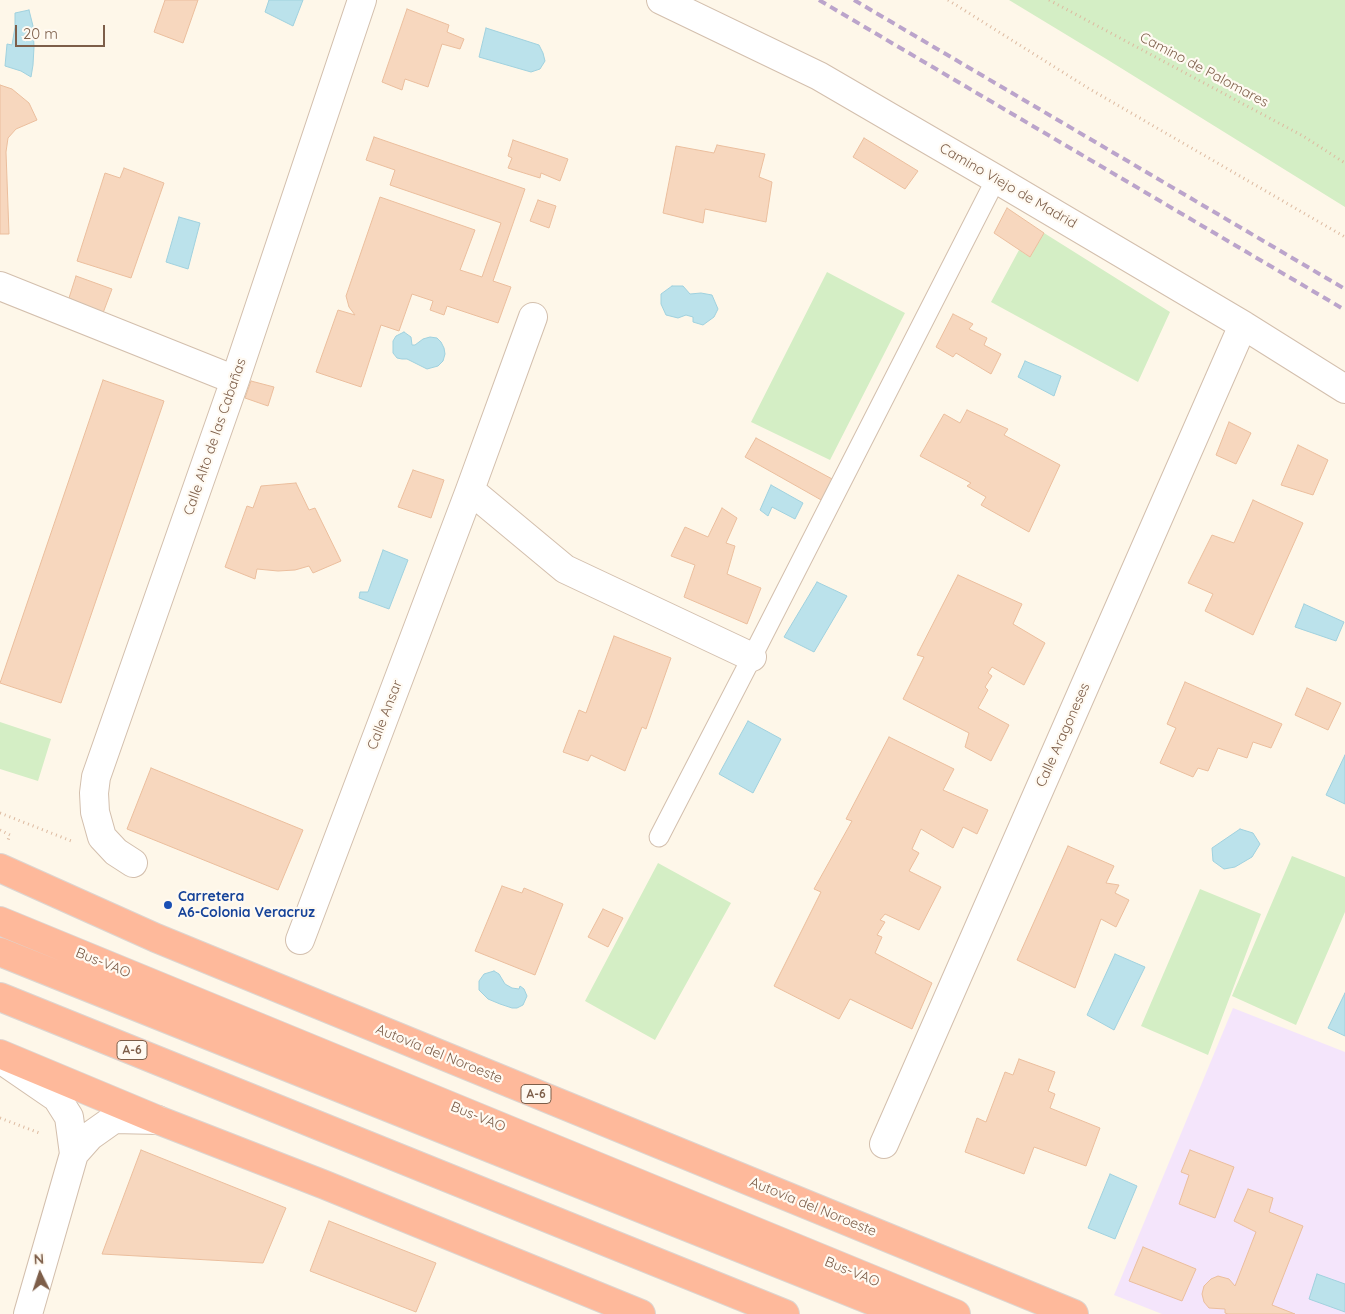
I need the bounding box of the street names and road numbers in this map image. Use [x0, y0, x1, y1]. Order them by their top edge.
street label: Camino de Palomares [1137, 29, 1271, 111]
street label: Camino Viejo de Madrid [936, 140, 1080, 232]
street label: Calle Alto de las Cabañas [180, 356, 250, 518]
street label: Calle Ansar [364, 678, 406, 752]
street label: Calle Aragoneses [1032, 680, 1094, 790]
street label: Bus-VAO [73, 944, 133, 982]
street label: Autovía del Noroeste [373, 1021, 505, 1087]
road number: A-6 [117, 1040, 147, 1060]
road number: A-6 [521, 1084, 551, 1104]
street label: Bus-VAO [448, 1098, 508, 1136]
street label: Autovía del Noroeste [747, 1174, 879, 1240]
street label: Bus-VAO [822, 1253, 882, 1291]

